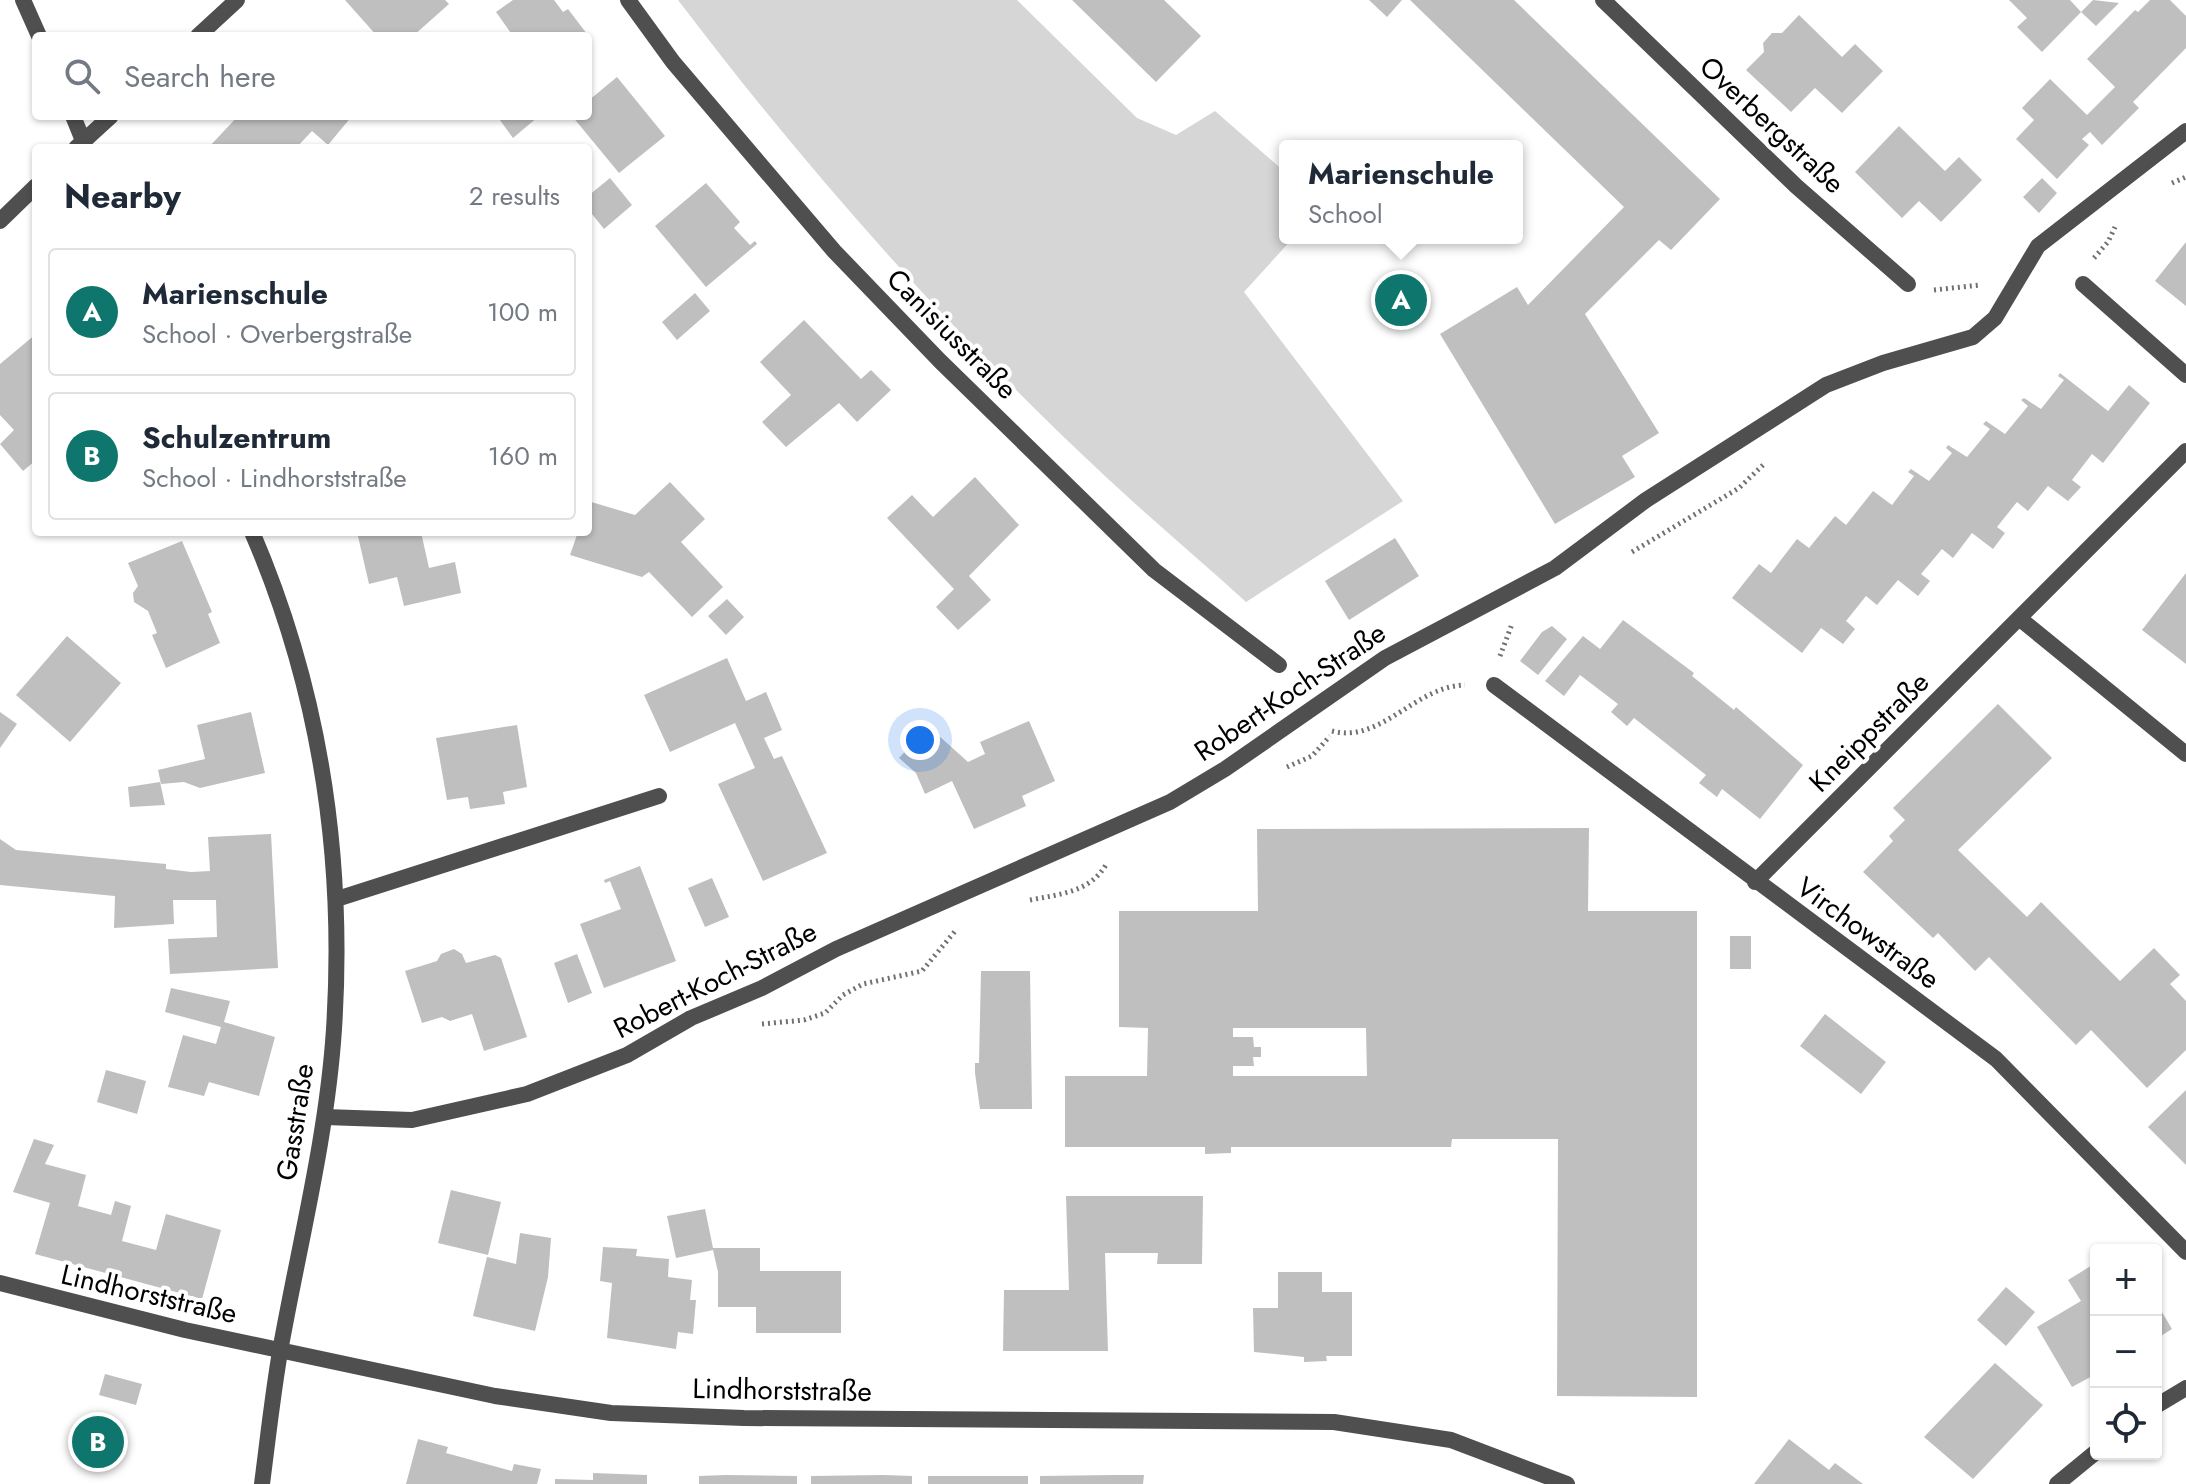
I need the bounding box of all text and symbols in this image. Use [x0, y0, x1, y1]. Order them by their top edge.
search box [32, 32, 592, 120]
street label: Overbergstraße [1690, 47, 1854, 203]
icon: search [60, 54, 104, 98]
text: Search here [124, 55, 276, 98]
popup [1279, 140, 1523, 244]
text: Marienschule [1308, 152, 1494, 195]
text: Nearby [64, 172, 181, 221]
text: 2 results [469, 177, 560, 215]
text: School [1308, 195, 1383, 233]
street label: Canisiusstraße [877, 259, 1027, 409]
pin: A [1375, 270, 1427, 330]
text: Marienschule [142, 272, 328, 315]
text: A [82, 293, 102, 331]
text: 100 m [487, 293, 558, 331]
text: School · Overbergstraße [142, 315, 412, 353]
text: Schulzentrum [142, 416, 331, 459]
text: B [83, 437, 101, 475]
text: 160 m [488, 437, 558, 475]
text: School · Lindhorststraße [142, 459, 407, 497]
street label: Robert-Koch-Straße [1186, 613, 1394, 771]
street label: Kneippstraße [1800, 663, 1938, 801]
your location [900, 720, 940, 760]
street label: Virchowstraße [1788, 867, 1948, 999]
street label: Robert-Koch-Straße [606, 911, 824, 1049]
street label: Gasstraße [266, 1061, 324, 1183]
map controls [2090, 1244, 2162, 1460]
button: + [2090, 1244, 2162, 1316]
street label: Lindhorststraße [57, 1254, 241, 1334]
button: − [2090, 1316, 2162, 1388]
street label: Lindhorststraße [692, 1368, 872, 1412]
button: locate [2090, 1388, 2162, 1460]
pin: B [72, 1412, 124, 1472]

